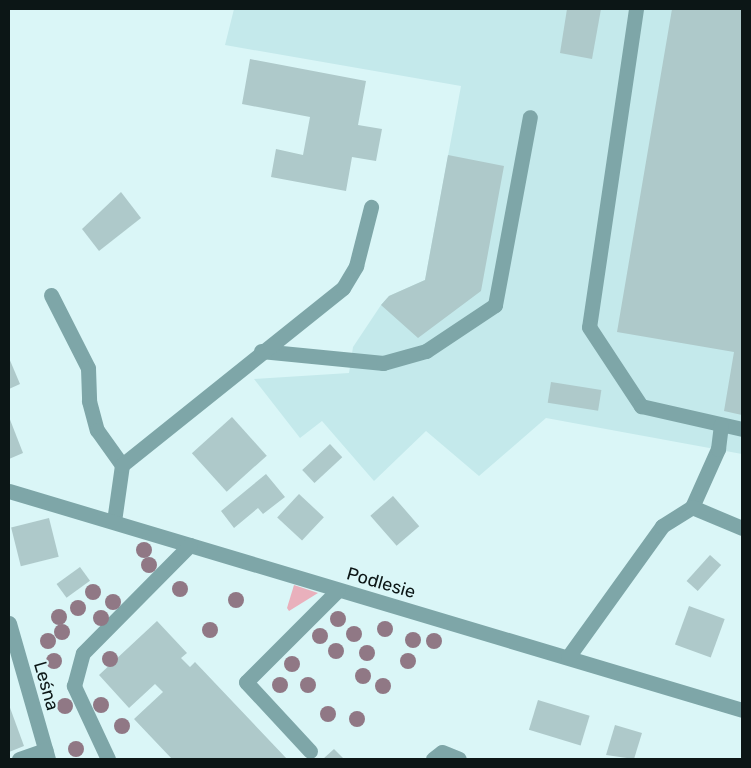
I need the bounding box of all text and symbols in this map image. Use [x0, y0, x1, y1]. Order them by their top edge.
street label: Podlesie [344, 563, 418, 603]
street label: Leśna [29, 659, 63, 713]

